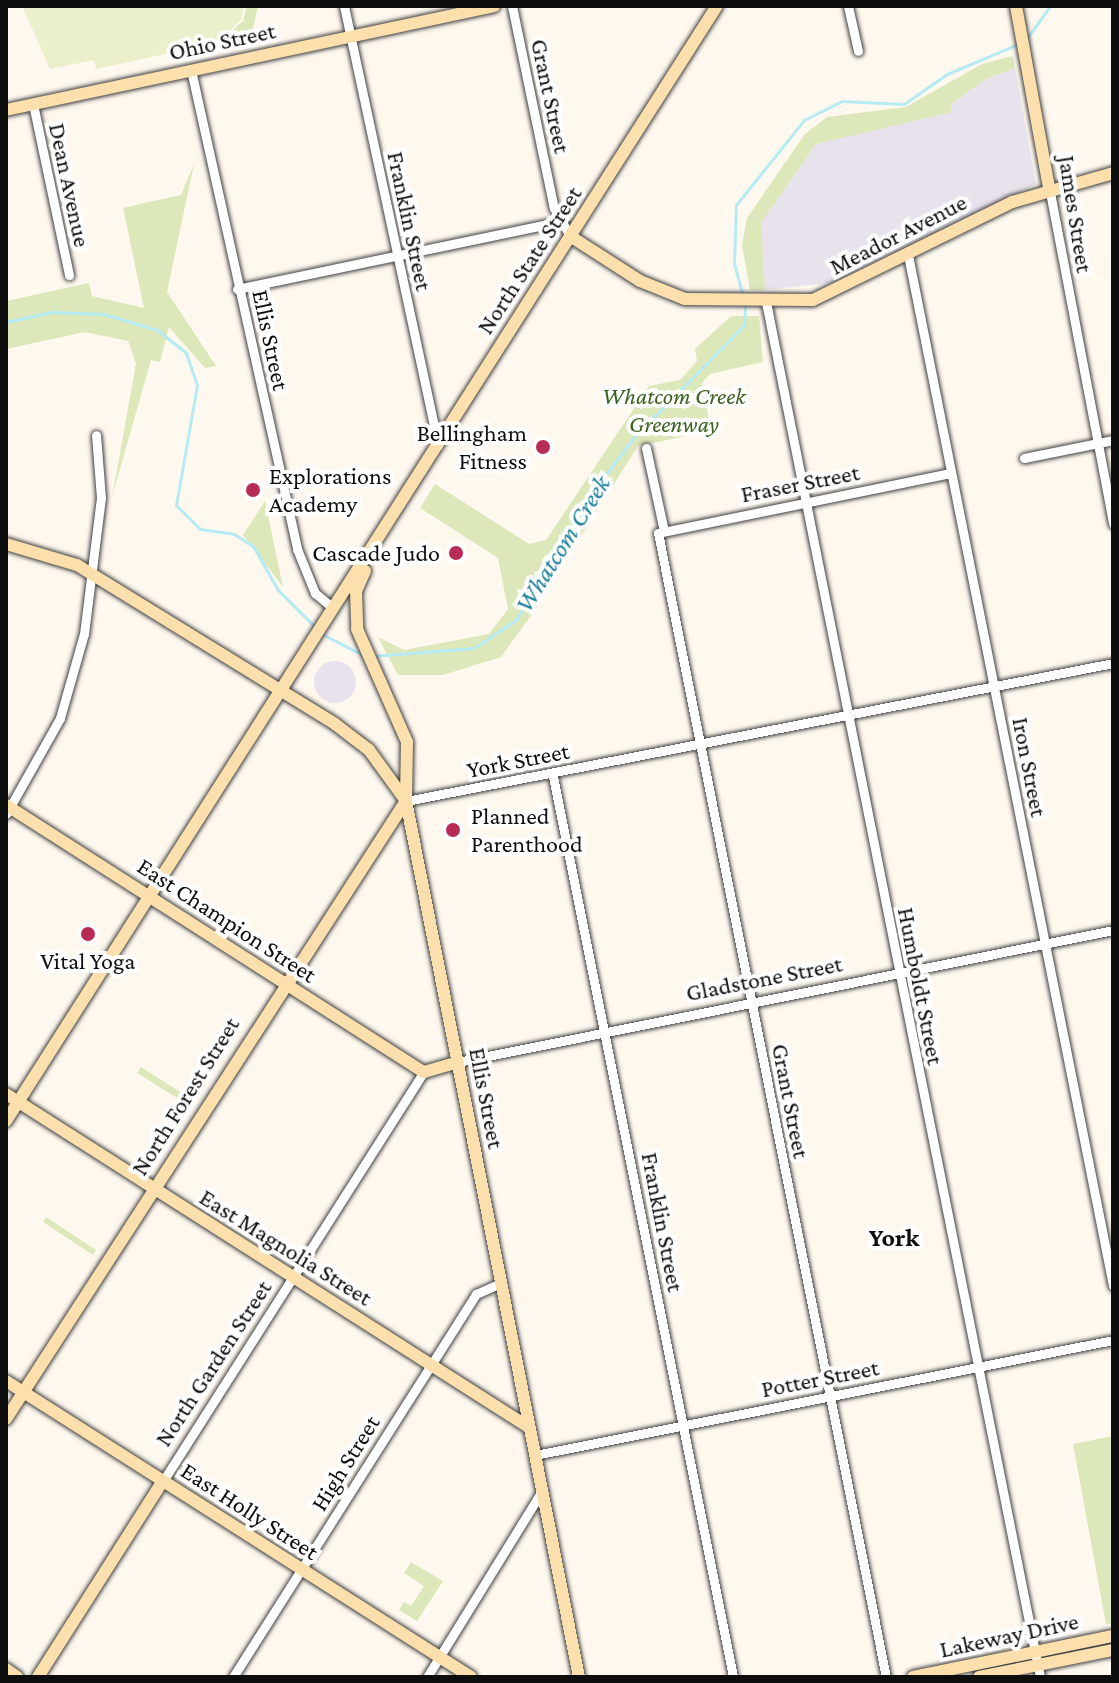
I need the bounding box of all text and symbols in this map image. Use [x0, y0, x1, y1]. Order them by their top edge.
street label: Ohio Street [166, 16, 278, 66]
street label: Grant Street [525, 36, 577, 156]
street label: Dean Avenue [43, 121, 97, 249]
street label: Franklin Street [381, 149, 439, 293]
street label: James Street [1053, 153, 1099, 275]
street label: North State Street [470, 181, 588, 339]
street label: Meador Avenue [825, 187, 971, 281]
street label: Ellis Street [246, 287, 296, 393]
park label: Whatcom Creek Greenway [602, 382, 746, 438]
place label: Bellingham Fitness [417, 419, 527, 475]
marker: Bellingham Fitness [534, 438, 552, 456]
street label: Fraser Street [738, 457, 862, 509]
place label: Explorations Academy [269, 462, 391, 518]
water label: Whatcom Creek [509, 470, 617, 618]
marker: Explorations Academy [244, 481, 262, 499]
place label: Cascade Judo [312, 539, 440, 567]
marker: Cascade Judo [447, 544, 465, 562]
street label: Iron Street [1006, 715, 1054, 819]
street label: York Street [464, 736, 572, 784]
place label: Planned Parenthood [471, 802, 583, 858]
marker: Planned Parenthood [442, 819, 464, 841]
street label: East Champion Street [132, 851, 322, 989]
street label: Humboldt Street [892, 905, 950, 1067]
marker: Vital Yoga [79, 925, 97, 943]
place label: Vital Yoga [41, 947, 135, 975]
street label: Gladstone Street [683, 949, 845, 1007]
street label: North Forest Street [125, 1012, 245, 1180]
street label: Grant Street [766, 1041, 816, 1161]
street label: Ellis Street [463, 1045, 511, 1151]
street label: Franklin Street [635, 1150, 691, 1294]
street label: East Magnolia Street [194, 1182, 378, 1312]
district label: York [869, 1222, 919, 1254]
street label: North Garden Street [148, 1274, 278, 1452]
street label: Potter Street [759, 1353, 881, 1403]
street label: High Street [304, 1410, 386, 1516]
street label: East Holly Street [176, 1456, 324, 1566]
street label: Lakeway Drive [937, 1606, 1081, 1664]

